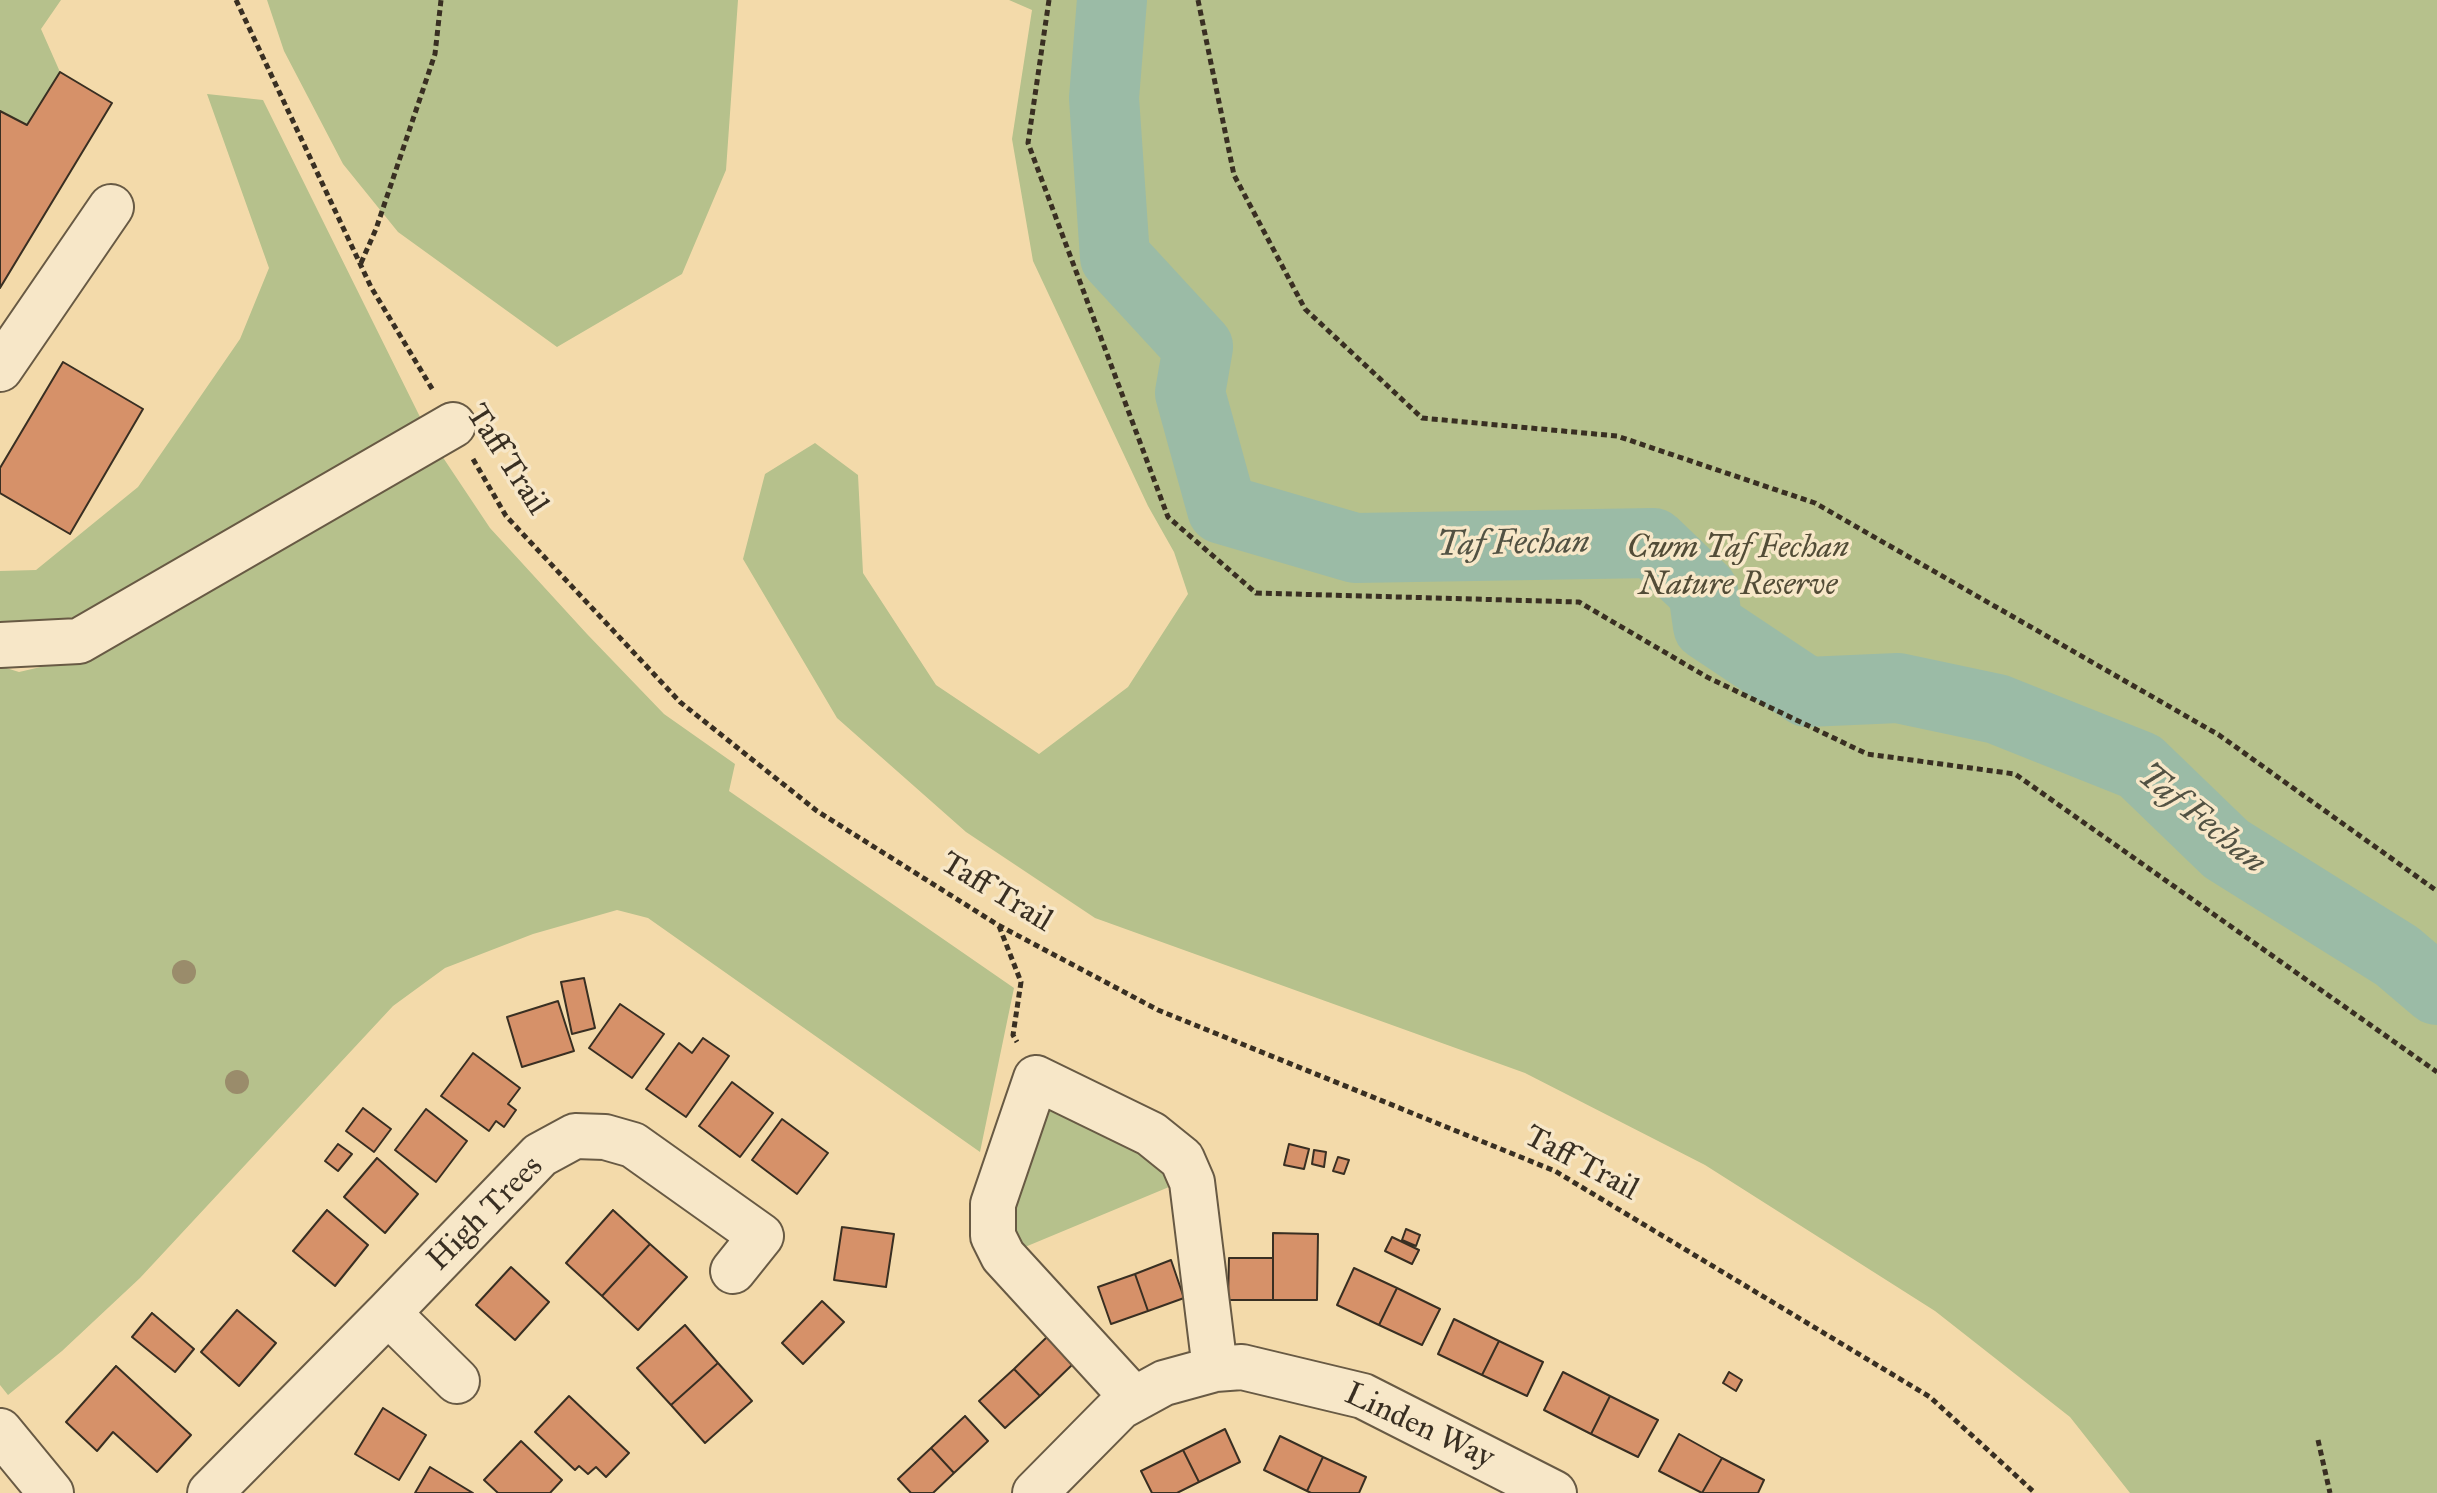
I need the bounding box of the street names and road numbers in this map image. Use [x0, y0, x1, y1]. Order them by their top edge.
street label: Taff Trail [456, 398, 556, 522]
street label: Taff Trail [933, 845, 1059, 941]
street label: Taff Trail [1517, 1118, 1645, 1210]
street label: High Trees [420, 1148, 552, 1280]
street label: Linden Way [1338, 1376, 1500, 1478]

